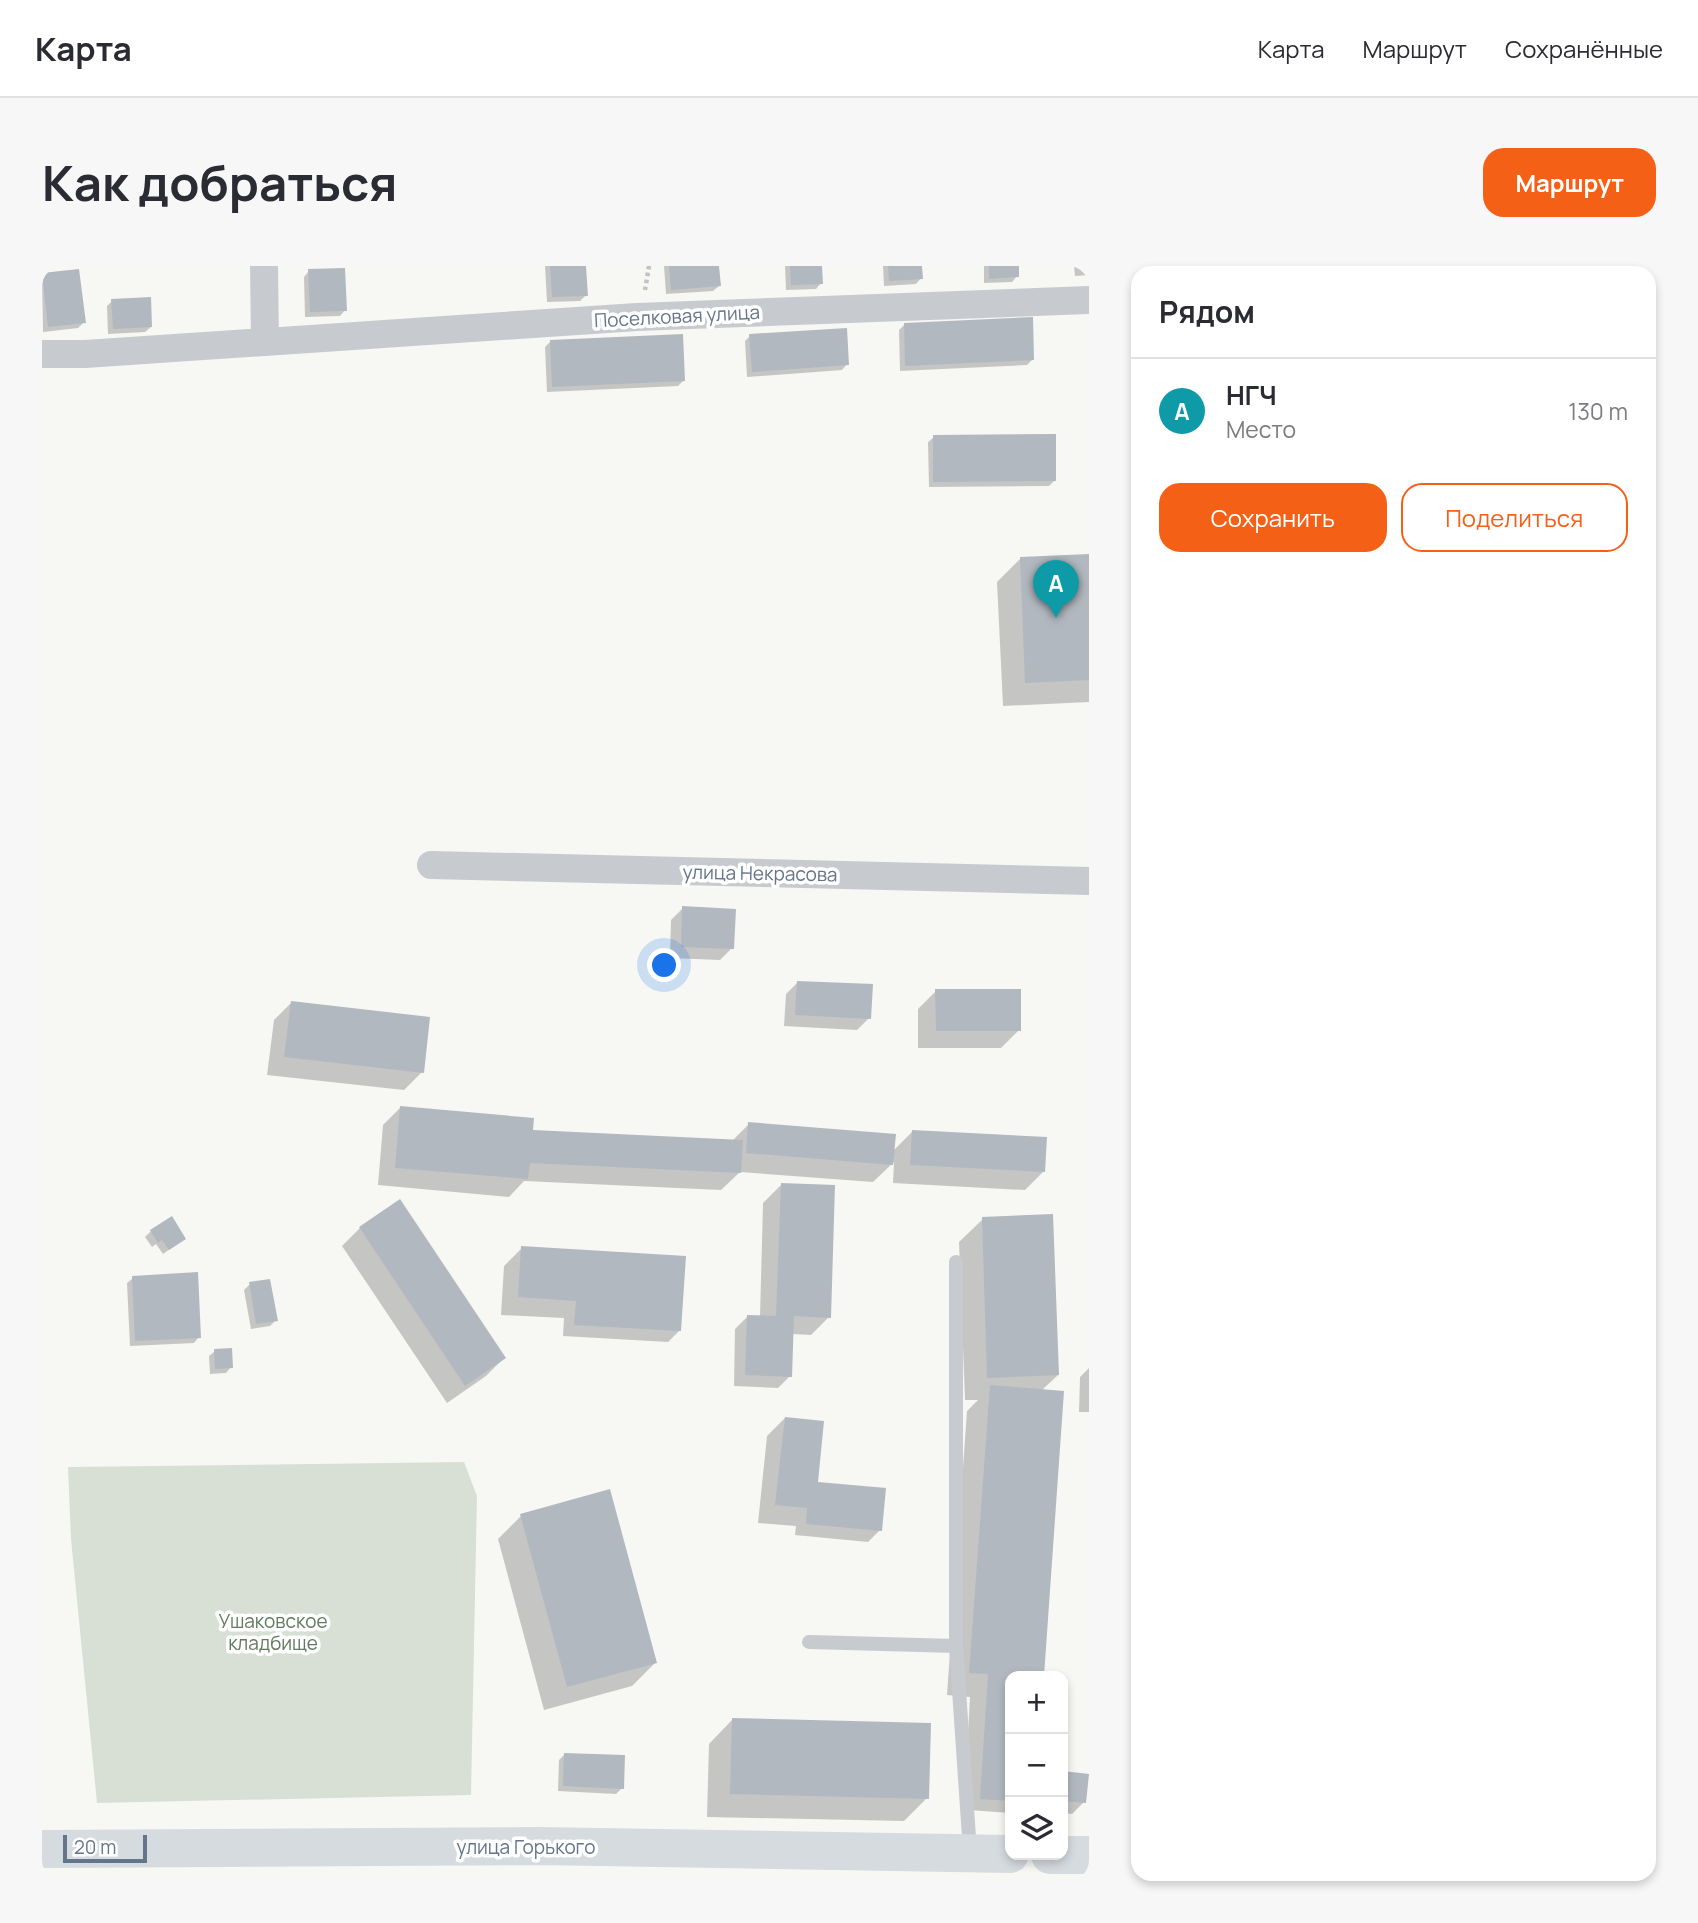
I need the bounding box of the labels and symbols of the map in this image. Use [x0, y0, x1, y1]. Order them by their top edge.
street label: Поселковая улица [593, 299, 761, 333]
pin: A [1033, 560, 1079, 618]
street label: улица Некрасова [682, 859, 838, 887]
your location [647, 948, 681, 982]
park label: Ушаковское кладбище [218, 1608, 328, 1656]
scale bar [63, 1832, 147, 1864]
street label: улица Горького [456, 1834, 596, 1860]

